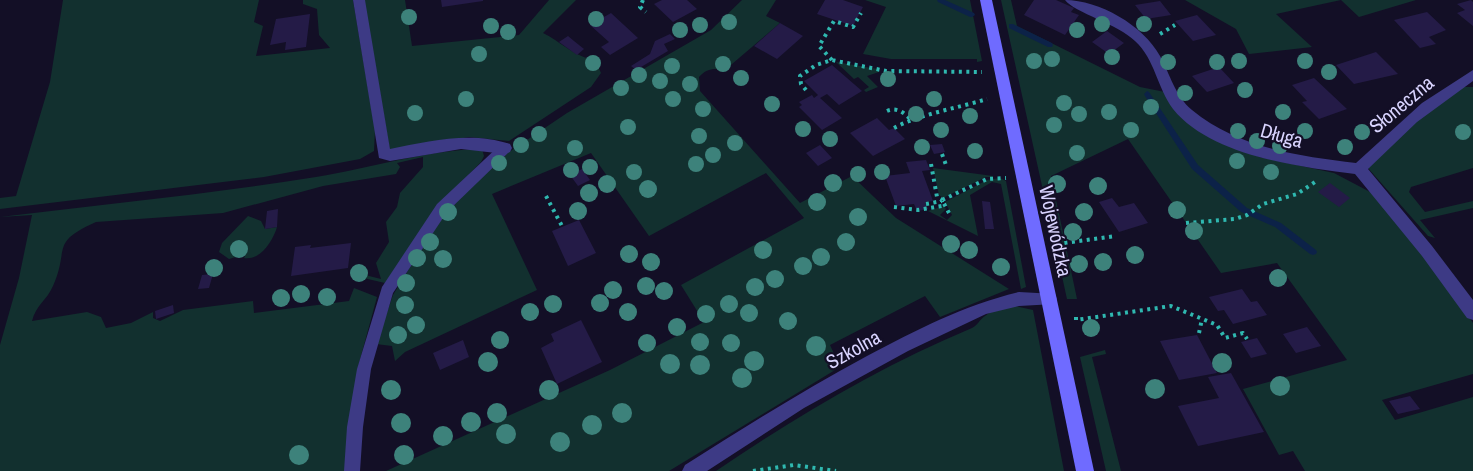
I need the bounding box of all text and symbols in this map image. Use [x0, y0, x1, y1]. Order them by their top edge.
street label: Słoneczna [1363, 69, 1439, 139]
street label: Długa [1258, 116, 1306, 154]
street label: Wojewódzka [1033, 183, 1079, 279]
street label: Szkolna [821, 323, 885, 375]

